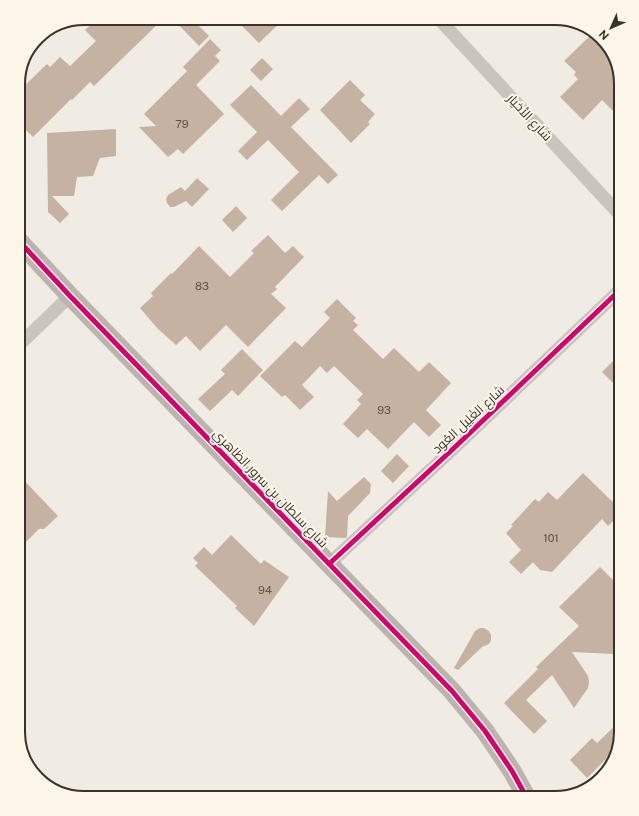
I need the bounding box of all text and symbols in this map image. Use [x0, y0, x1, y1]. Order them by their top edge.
north arrow [591, 8, 631, 48]
text: N [597, 28, 611, 42]
street label: شارع الأخيار [503, 90, 555, 145]
house number: 79 [175, 118, 189, 130]
house number: 83 [195, 280, 209, 292]
street label: شارع الغَلِيل العُود [429, 382, 508, 457]
house number: 93 [377, 404, 391, 416]
street label: شارع سلطان بن سرور الظاهري [208, 426, 331, 553]
house number: 101 [543, 532, 559, 544]
house number: 94 [258, 584, 272, 596]

